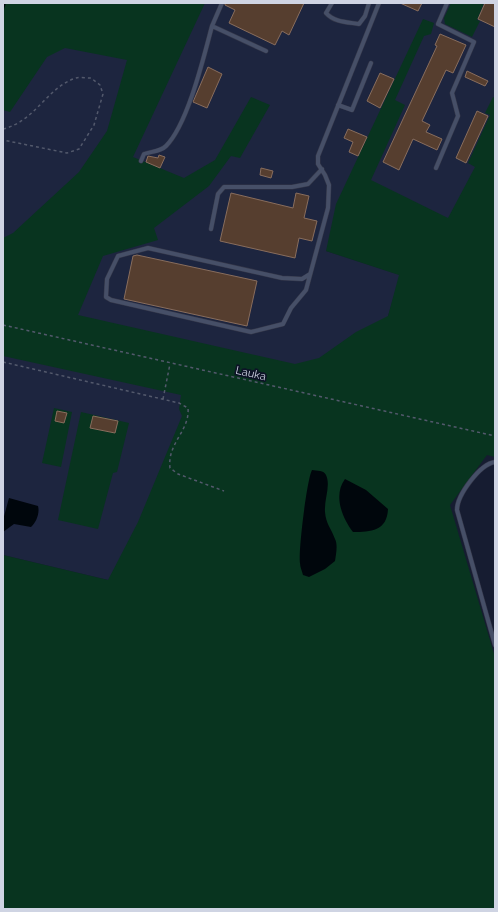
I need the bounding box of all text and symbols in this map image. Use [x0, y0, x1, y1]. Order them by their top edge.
street label: Lauka [234, 364, 267, 383]

